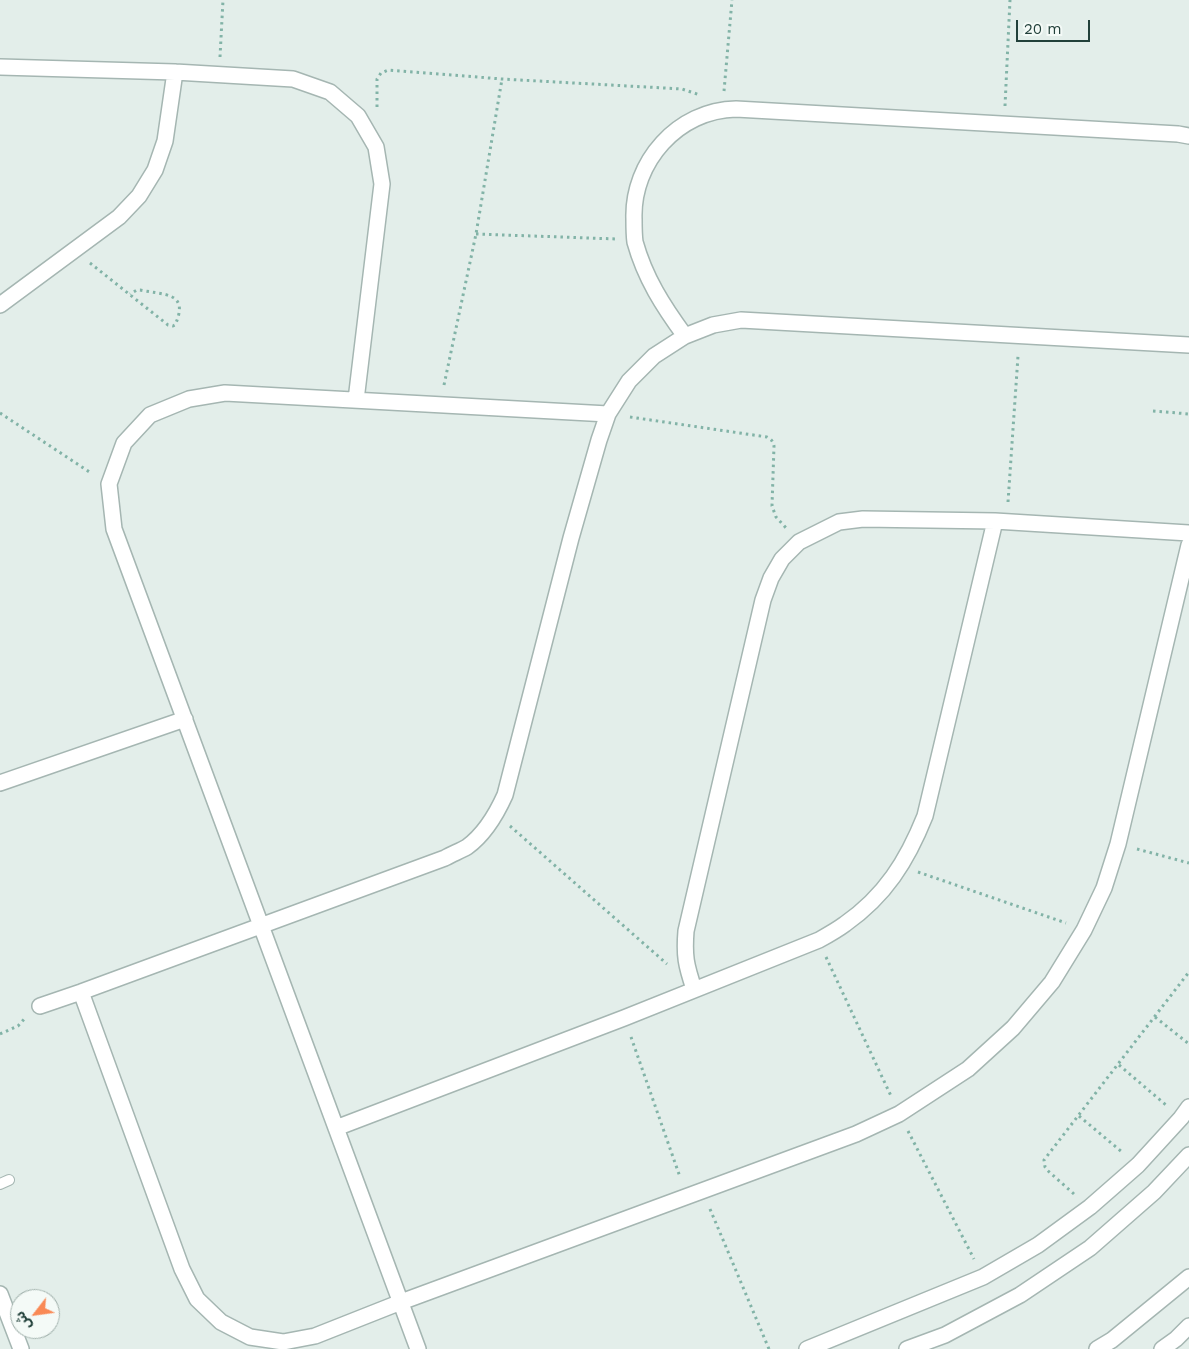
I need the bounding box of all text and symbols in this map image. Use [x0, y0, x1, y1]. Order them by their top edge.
scale bar [1019, 10, 1093, 42]
text: 20 m [1024, 20, 1062, 38]
north arrow [10, 1289, 60, 1339]
text: ش [11, 1309, 35, 1333]

